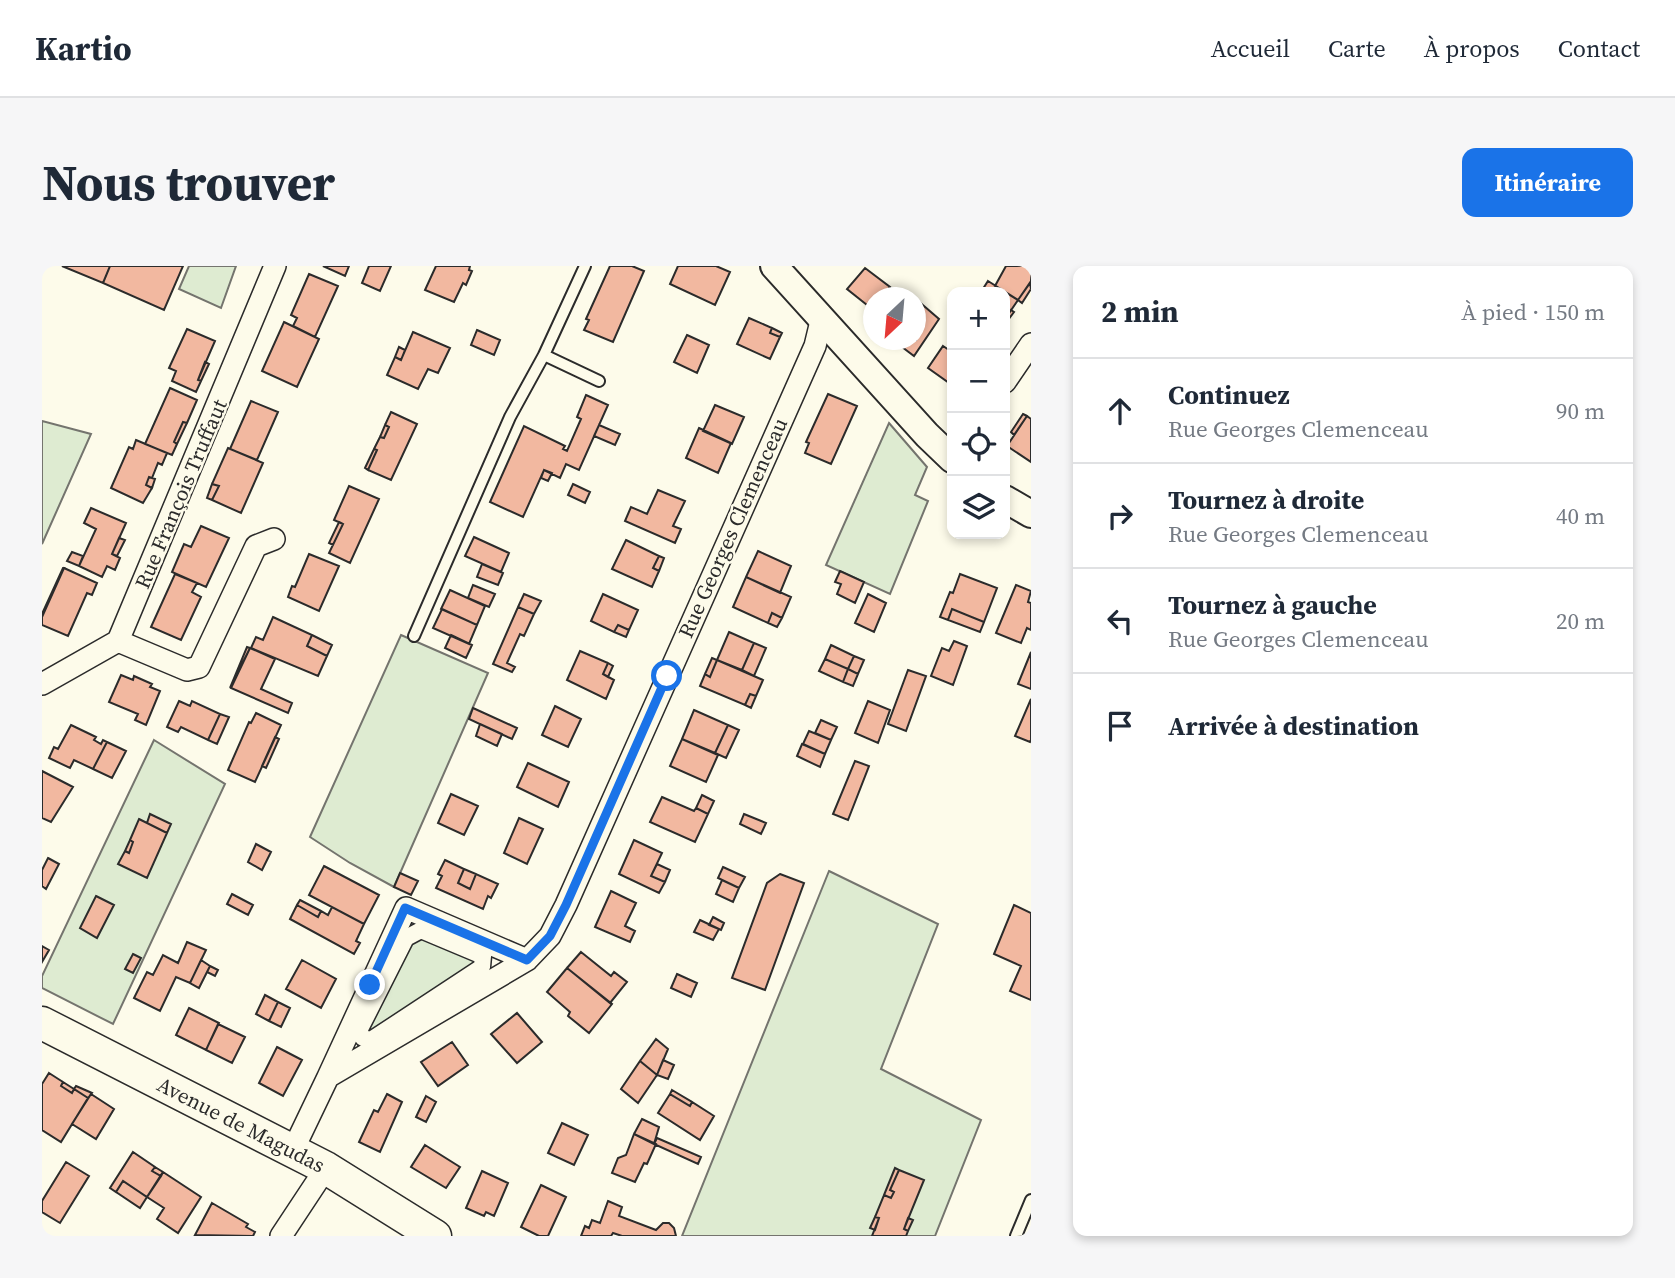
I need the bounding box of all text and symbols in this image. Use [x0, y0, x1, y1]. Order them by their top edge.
text: Kartio [35, 26, 132, 71]
text: Accueil [1211, 32, 1290, 65]
text: Carte [1328, 32, 1386, 65]
text: À propos [1424, 32, 1520, 65]
text: Contact [1558, 32, 1640, 65]
button: Itinéraire [1462, 148, 1633, 217]
text: Nous trouver [42, 149, 335, 216]
north arrow [863, 287, 926, 350]
map controls [947, 287, 1010, 539]
button: + [947, 287, 1010, 350]
text: 2 min [1101, 291, 1179, 332]
text: À pied · 150 m [1461, 296, 1605, 328]
button: − [947, 350, 1010, 413]
text: Continuez [1168, 377, 1289, 413]
icon: ahead [1101, 392, 1139, 430]
street label: Rue François Truffaut [128, 394, 234, 593]
text: 90 m [1556, 395, 1605, 427]
street label: Rue Georges Clemenceau [671, 413, 794, 642]
button: locate [947, 413, 1010, 476]
text: Rue Georges Clemenceau [1168, 413, 1429, 445]
button: layers [947, 476, 1010, 539]
text: Tournez à droite [1168, 482, 1364, 518]
icon: right [1101, 497, 1139, 535]
text: 40 m [1556, 500, 1605, 532]
text: Rue Georges Clemenceau [1168, 518, 1429, 550]
text: Tournez à gauche [1168, 587, 1377, 623]
icon: left [1101, 602, 1139, 640]
text: 20 m [1556, 605, 1605, 637]
text: Rue Georges Clemenceau [1168, 623, 1429, 655]
route start [651, 660, 682, 691]
icon: arrive [1101, 707, 1139, 745]
text: Arrivée à destination [1168, 708, 1419, 744]
route end [354, 969, 385, 1000]
street label: Avenue de Magudas [152, 1070, 330, 1179]

